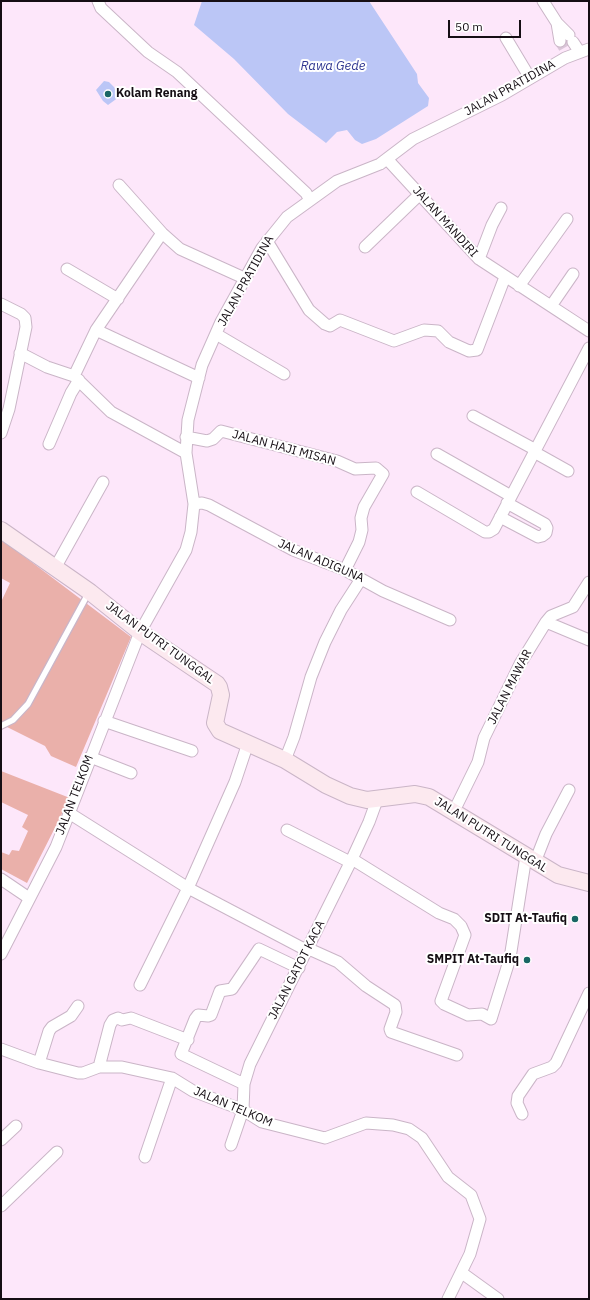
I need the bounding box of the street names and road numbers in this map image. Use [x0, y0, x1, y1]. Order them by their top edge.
street label: JALAN PRATIDINA [462, 57, 558, 119]
street label: JALAN MANDIRI [409, 184, 481, 260]
street label: JALAN PRATIDINA [215, 233, 277, 329]
street label: JALAN HAJI MISAN [231, 427, 337, 469]
street label: JALAN ADIGUNA [276, 536, 366, 586]
street label: JALAN PUTRI TUNGGAL [103, 599, 217, 687]
street label: JALAN MAWAR [485, 647, 535, 727]
street label: JALAN TELKOM [53, 753, 97, 837]
street label: JALAN PUTRI TUNGGAL [432, 794, 550, 876]
street label: JALAN GATOT KACA [266, 918, 328, 1022]
street label: JALAN TELKOM [191, 1084, 275, 1130]

